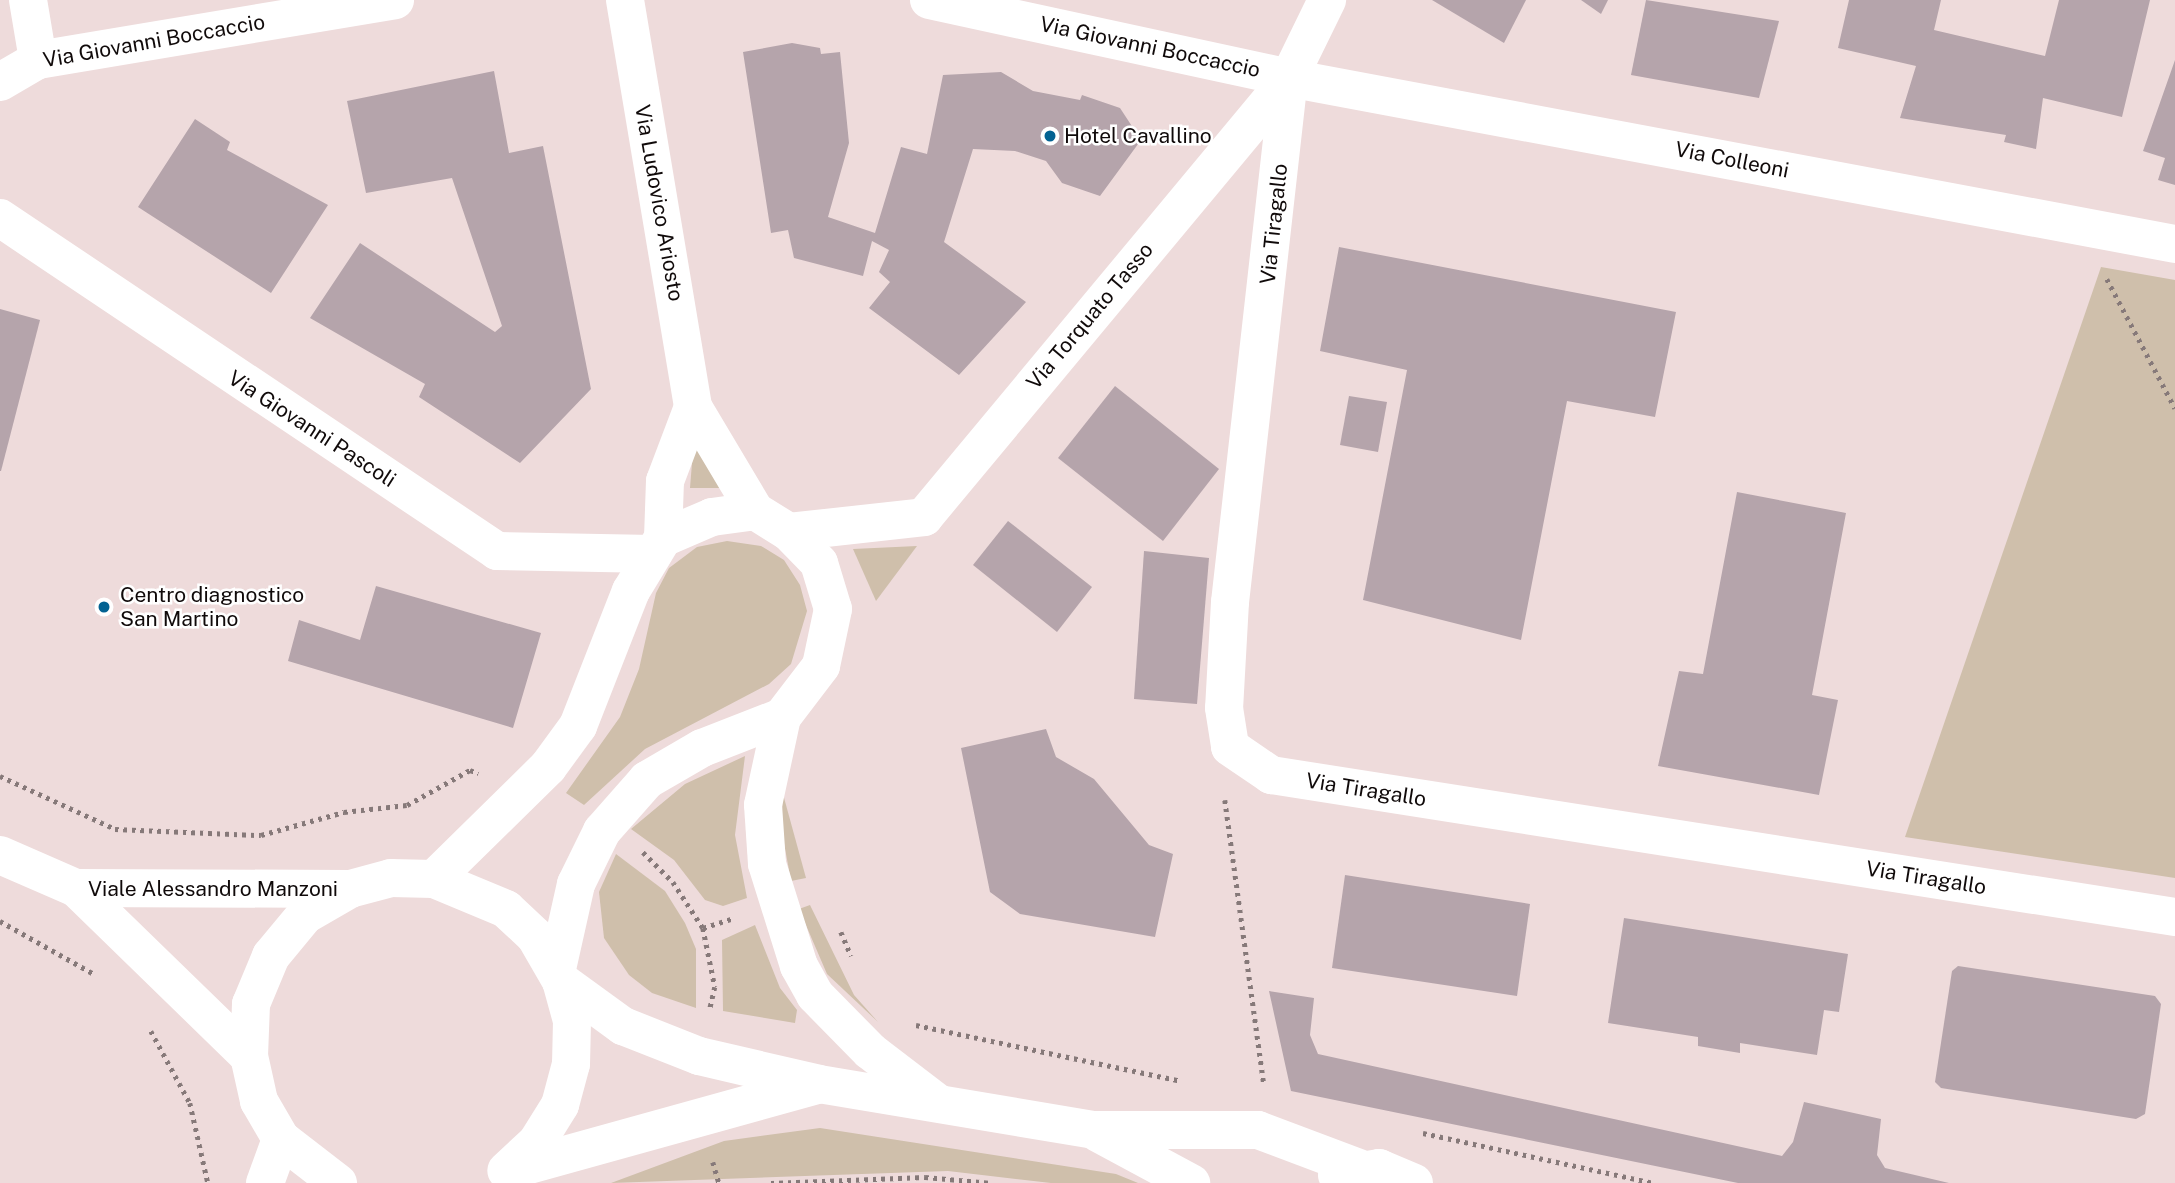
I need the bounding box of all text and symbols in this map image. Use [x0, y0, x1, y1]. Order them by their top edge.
street label: Via Giovanni Boccaccio [41, 9, 267, 73]
street label: Via Giovanni Boccaccio [1037, 11, 1263, 83]
street label: Via Ludovico Ariosto [629, 103, 689, 303]
place label: Hotel Cavallino [1064, 123, 1212, 149]
marker: Hotel Cavallino [1042, 128, 1058, 144]
street label: Via Colleoni [1673, 137, 1791, 183]
street label: Via Tiragallo [1255, 162, 1293, 286]
street label: Via Torquato Tasso [1021, 238, 1159, 394]
street label: Via Giovanni Pascoli [223, 365, 401, 493]
place label: Centro diagnostico San Martino [120, 582, 305, 632]
marker: Centro diagnostico San Martino [94, 597, 114, 617]
street label: Via Tiragallo [1304, 768, 1428, 812]
street label: Via Tiragallo [1864, 856, 1988, 900]
street label: Viale Alessandro Manzoni [88, 876, 338, 902]

